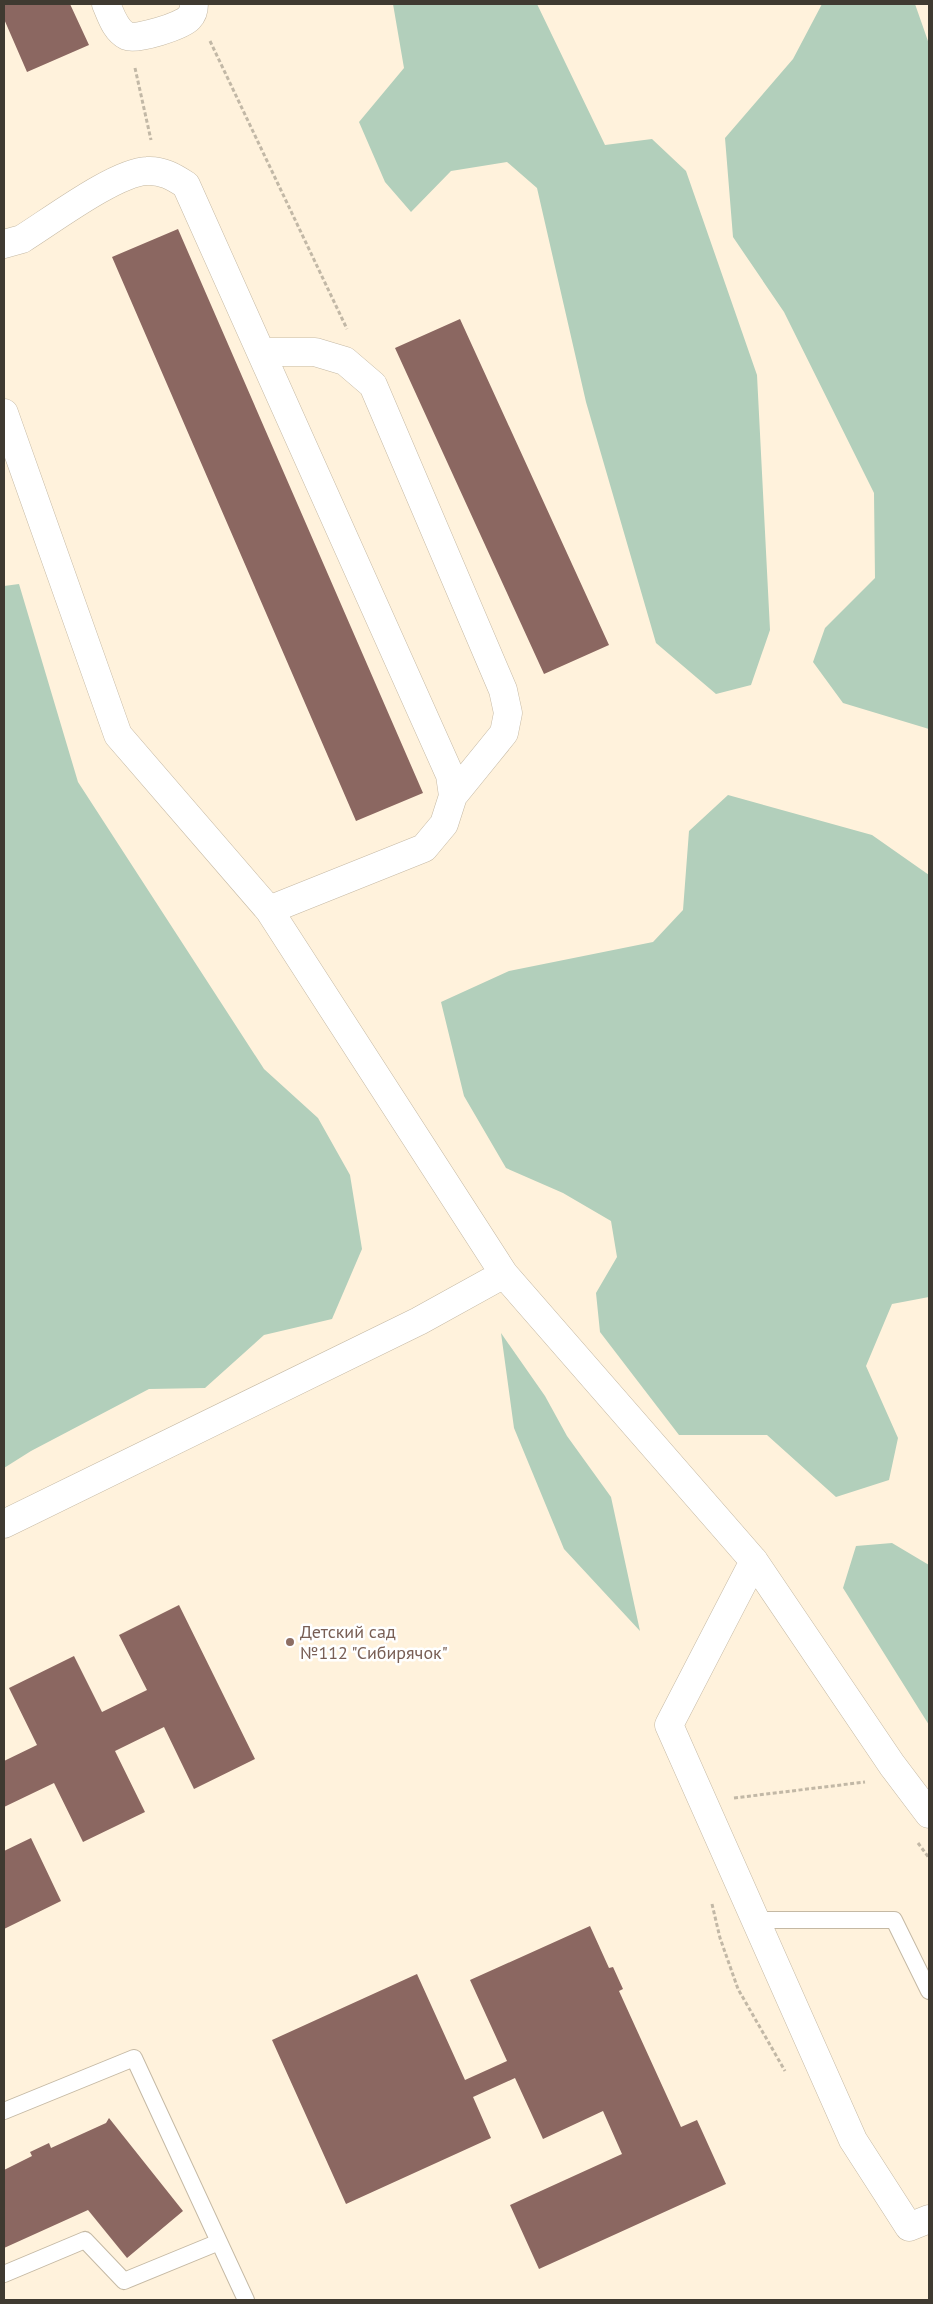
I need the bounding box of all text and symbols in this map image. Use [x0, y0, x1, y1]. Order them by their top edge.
place label: Детский сад №112 "Сибирячок" [300, 1620, 448, 1664]
marker: Детский сад №112 "Сибирячок" [284, 1636, 296, 1648]

